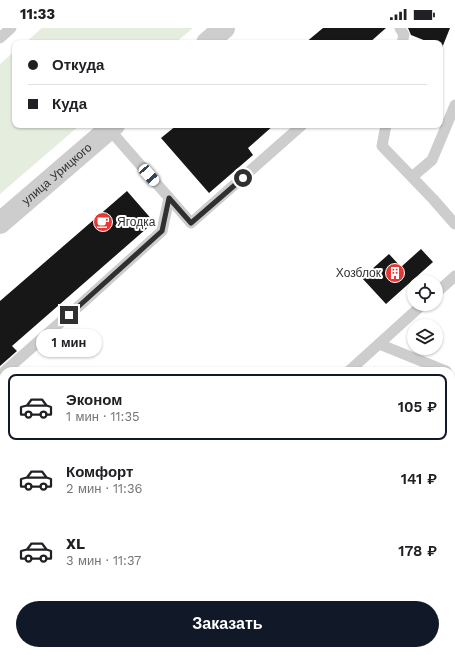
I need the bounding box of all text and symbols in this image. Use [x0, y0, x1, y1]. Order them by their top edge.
text: 11:33 [20, 5, 55, 23]
text: Откуда [52, 56, 104, 74]
text: Куда [52, 95, 87, 113]
street label: улица Урицкого [19, 140, 95, 208]
car [137, 162, 161, 188]
route start [234, 169, 252, 187]
cafe icon: Ягодка [92, 211, 114, 233]
place label: Ягодка [117, 215, 156, 229]
building icon: Хозблок [384, 262, 406, 284]
place label: Хозблок [336, 266, 382, 280]
map controls [407, 275, 443, 355]
button: locate [407, 275, 443, 311]
route end [60, 306, 78, 324]
button: layers [407, 319, 443, 355]
callout: 1 мин [36, 329, 102, 357]
text: 1 мин [52, 335, 86, 350]
icon: car [18, 389, 54, 425]
text: Эконом [66, 391, 122, 409]
text: 105 ₽ [398, 398, 437, 416]
text: 1 мин · 11:35 [66, 409, 140, 424]
icon: car [18, 461, 54, 497]
text: Комфорт [66, 463, 133, 481]
text: 141 ₽ [401, 470, 437, 488]
text: 2 мин · 11:36 [66, 481, 142, 496]
icon: car [18, 533, 54, 569]
text: XL [66, 535, 85, 553]
text: 178 ₽ [398, 542, 437, 560]
text: 3 мин · 11:37 [66, 553, 141, 568]
button: Заказать [16, 601, 439, 647]

